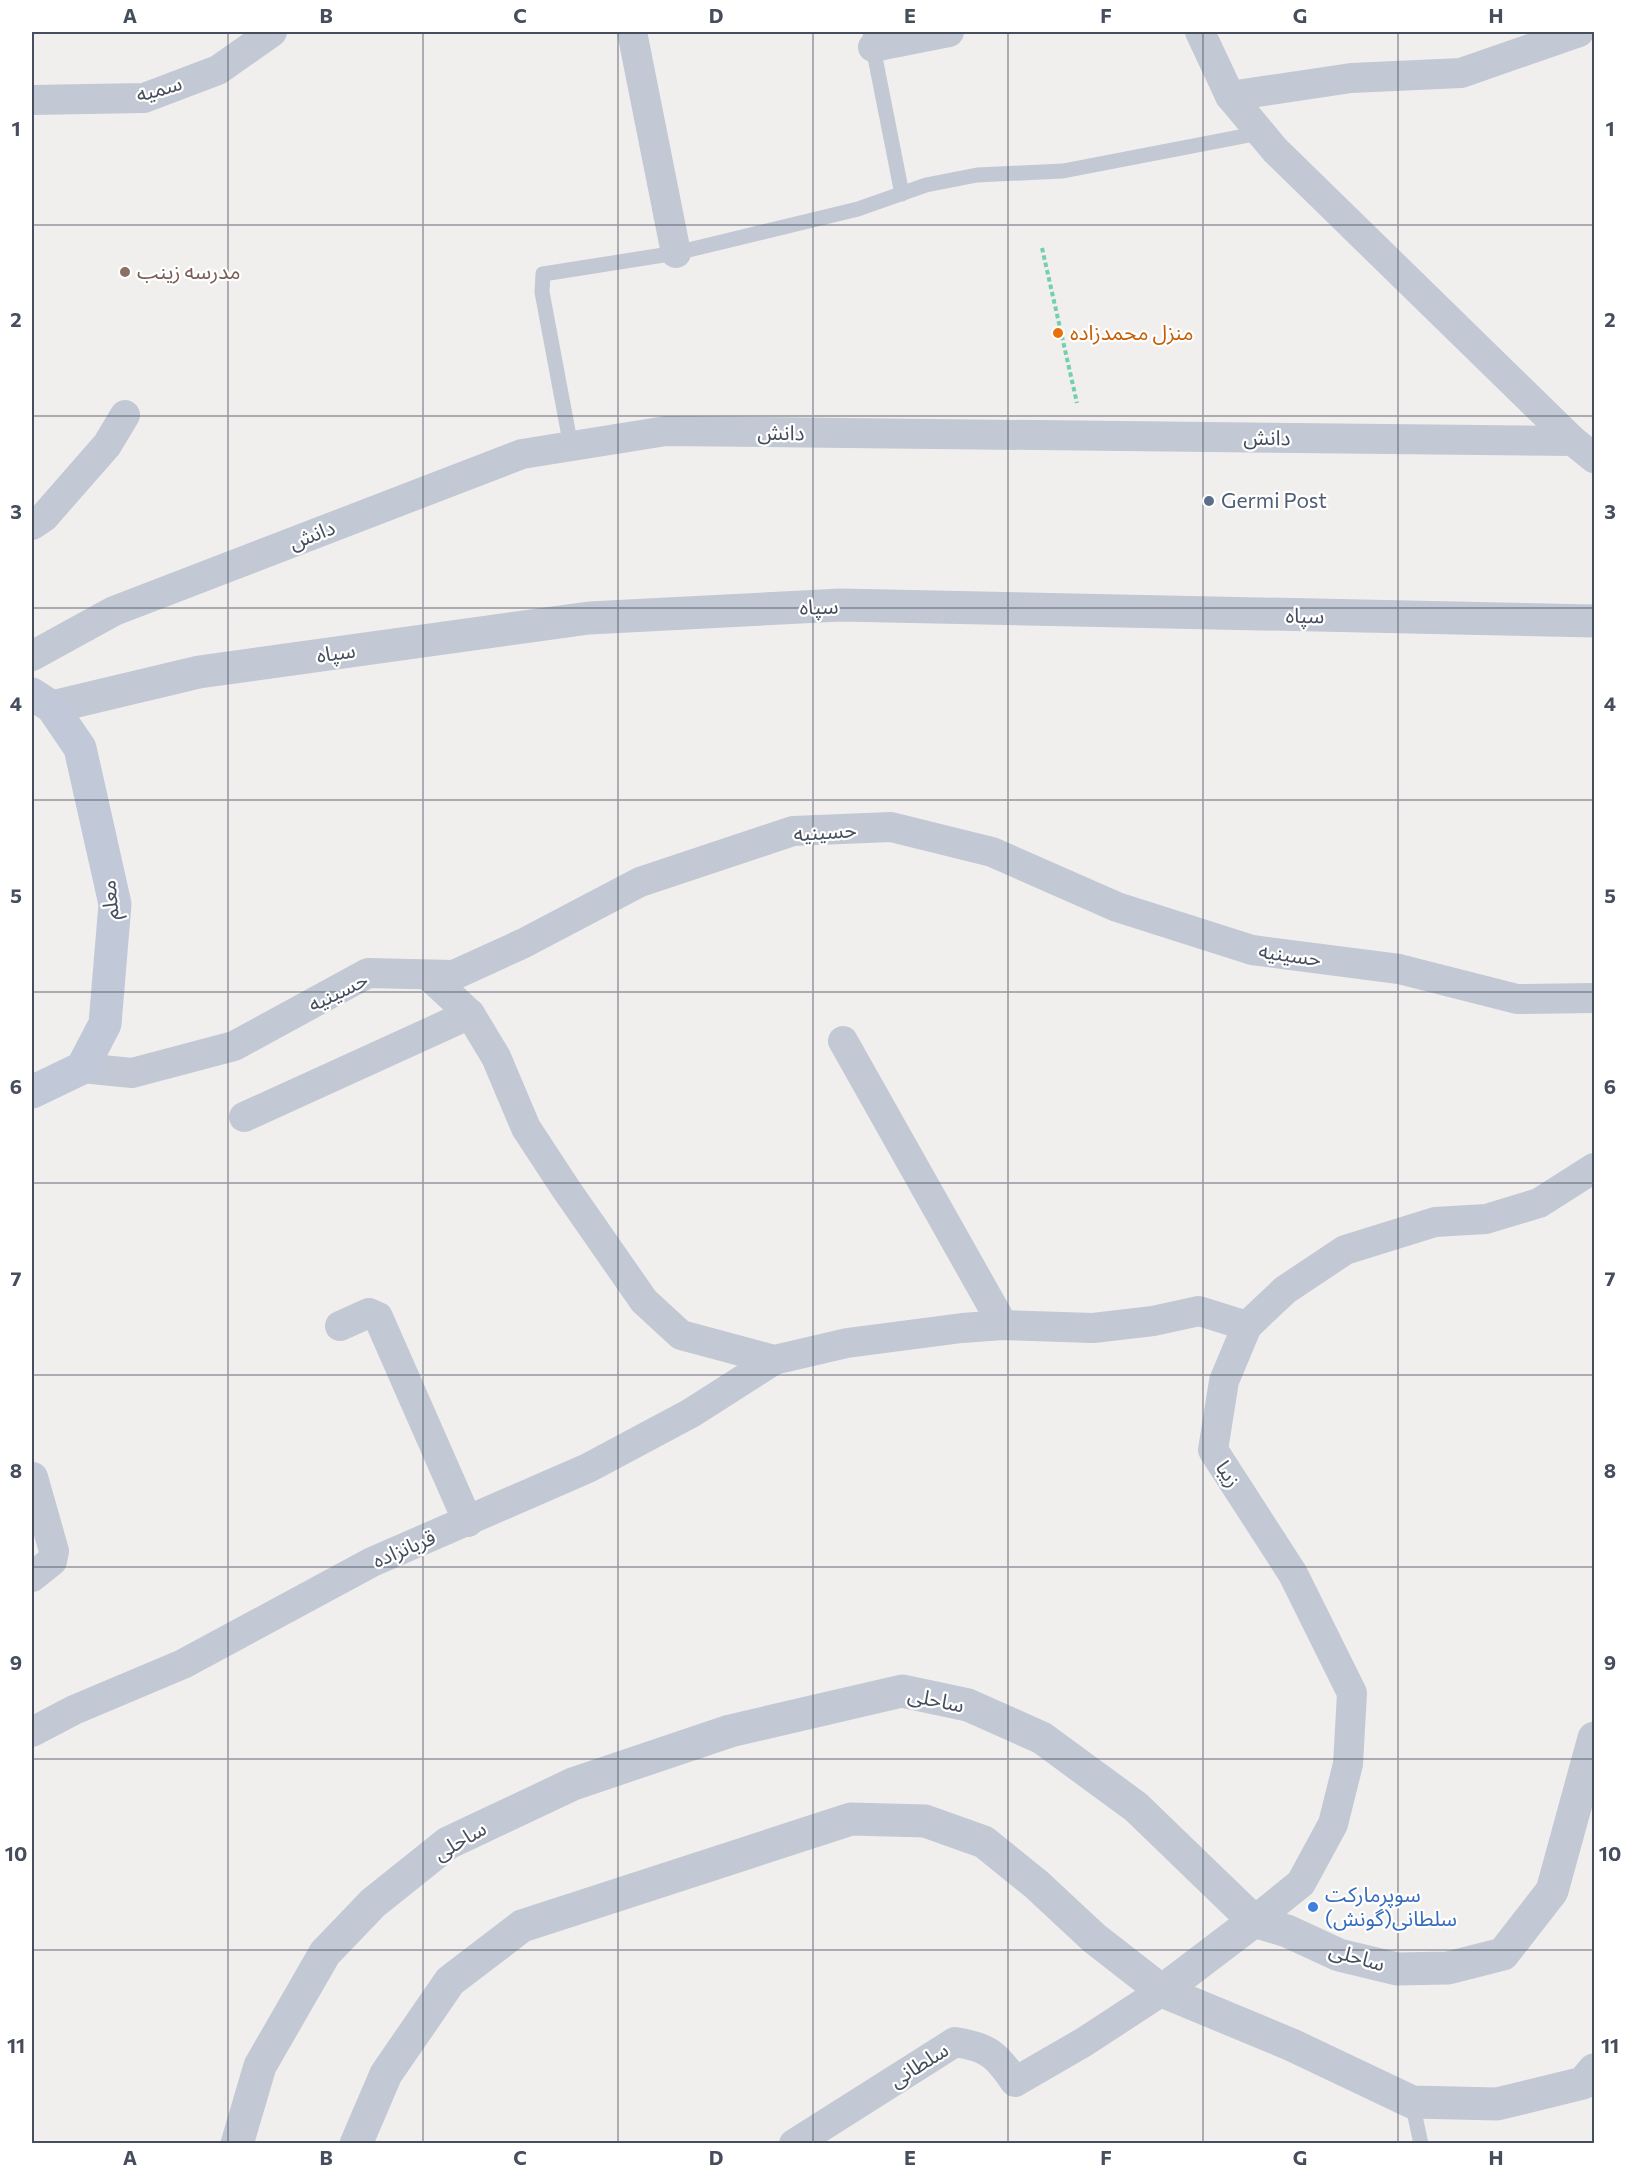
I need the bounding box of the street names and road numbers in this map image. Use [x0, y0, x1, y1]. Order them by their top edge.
street label: سمیه [133, 69, 184, 106]
street label: دانش [757, 419, 805, 445]
street label: دانش [1243, 424, 1291, 450]
street label: دانش [285, 513, 338, 555]
street label: سپاه [799, 592, 839, 621]
street label: سپاه [1285, 602, 1325, 630]
street label: سپاه [315, 636, 357, 669]
street label: حسینیه [792, 816, 857, 845]
street label: معلم [94, 879, 127, 921]
street label: حسینیه [1257, 937, 1323, 970]
street label: حسینیه [303, 966, 371, 1016]
street label: زیبا [1211, 1455, 1247, 1492]
street label: قربانزاده [368, 1523, 439, 1573]
street label: ساحلی [906, 1680, 967, 1718]
street label: ساحلی [428, 1815, 491, 1866]
street label: ساحلی [1326, 1936, 1388, 1976]
street label: سلطانی [884, 2036, 953, 2092]

